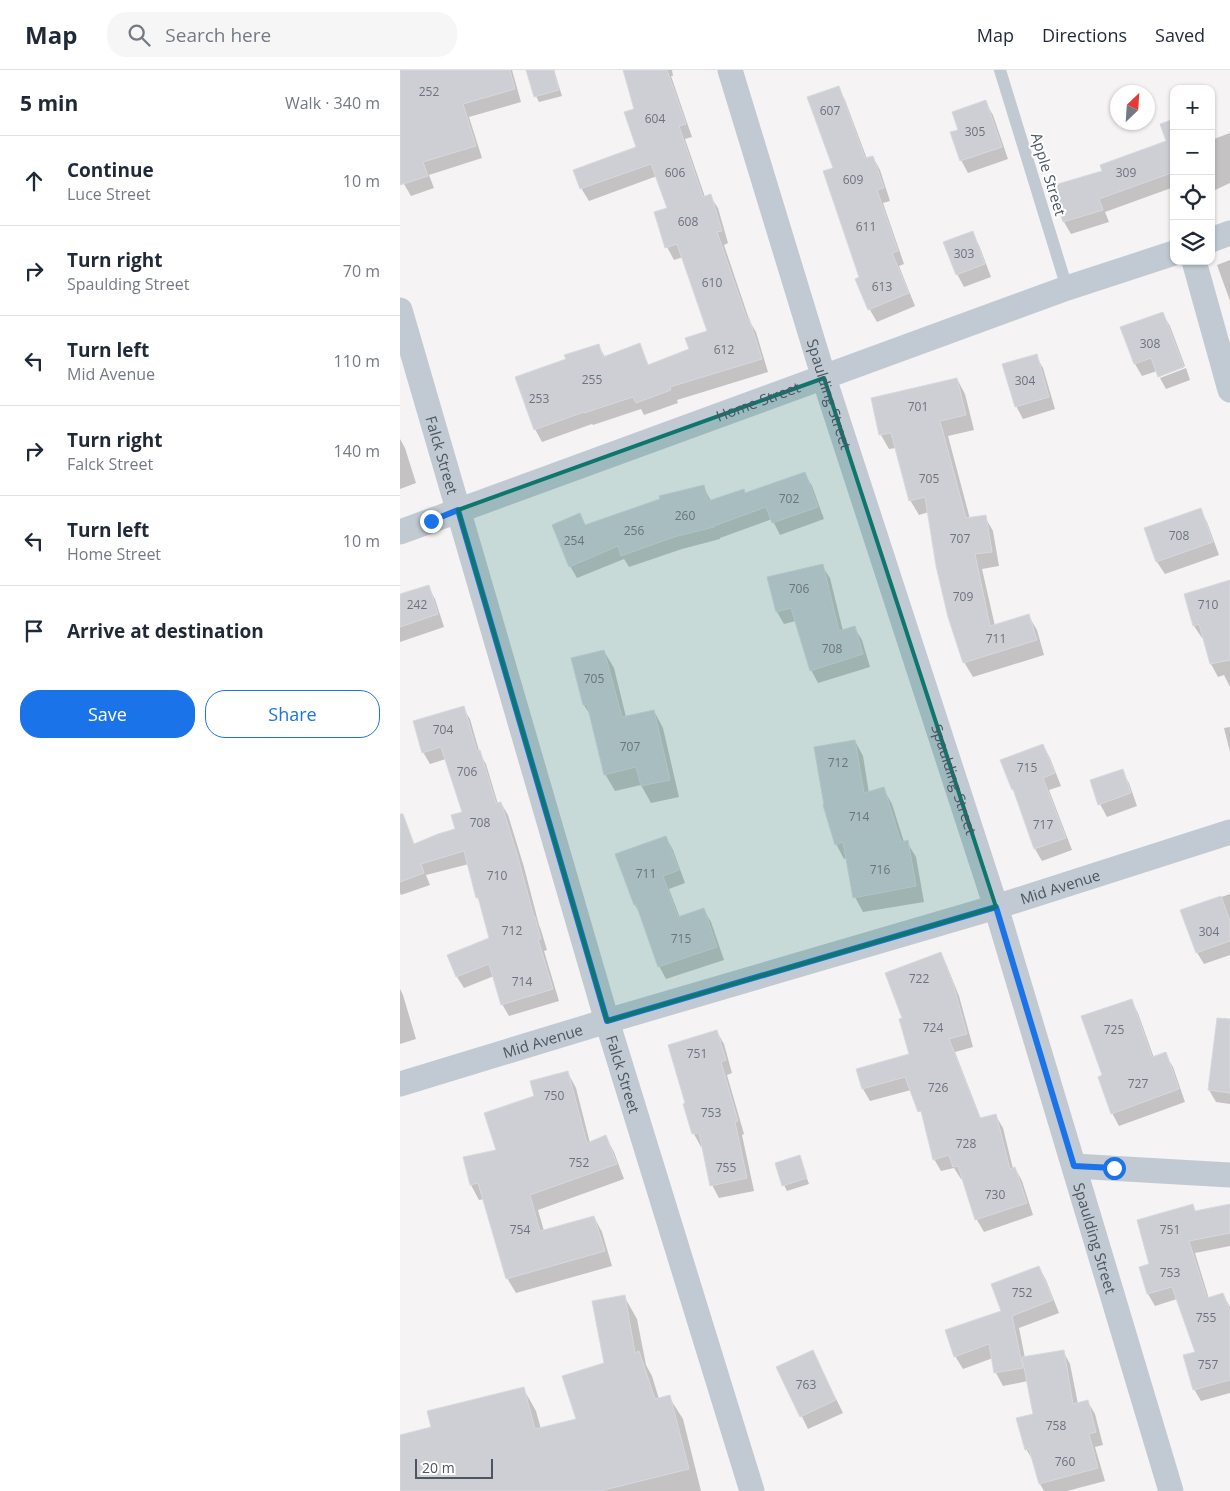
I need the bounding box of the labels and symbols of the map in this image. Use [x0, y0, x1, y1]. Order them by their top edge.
house number: 252 [419, 83, 439, 100]
north arrow [1110, 85, 1155, 130]
house number: 607 [820, 102, 840, 119]
house number: 604 [645, 110, 665, 127]
house number: 305 [965, 123, 985, 140]
street label: Apple Street [1027, 130, 1071, 218]
house number: 606 [665, 164, 685, 181]
house number: 309 [1116, 164, 1136, 181]
house number: 609 [843, 171, 863, 188]
house number: 608 [678, 213, 698, 230]
house number: 611 [856, 218, 876, 235]
house number: 303 [954, 245, 974, 262]
house number: 610 [702, 274, 722, 291]
house number: 613 [872, 278, 892, 295]
house number: 308 [1140, 335, 1160, 352]
street label: Spaulding Street [803, 336, 857, 452]
house number: 612 [714, 341, 734, 358]
house number: 255 [582, 371, 602, 388]
house number: 304 [1015, 372, 1035, 389]
street label: Home Street [713, 377, 803, 426]
house number: 253 [529, 390, 549, 407]
house number: 701 [908, 398, 928, 415]
street label: Falck Street [421, 413, 463, 497]
house number: 705 [919, 470, 939, 487]
house number: 702 [779, 490, 799, 507]
house number: 260 [675, 507, 695, 524]
route end [420, 510, 443, 533]
house number: 256 [624, 522, 644, 539]
house number: 708 [1169, 527, 1189, 544]
house number: 707 [950, 530, 970, 547]
house number: 254 [564, 532, 584, 549]
house number: 706 [789, 580, 809, 597]
house number: 709 [953, 588, 973, 605]
house number: 242 [407, 596, 427, 613]
house number: 710 [1198, 596, 1218, 613]
house number: 711 [986, 630, 1006, 647]
house number: 708 [822, 640, 842, 657]
house number: 705 [584, 670, 604, 687]
house number: 704 [433, 721, 453, 738]
street label: Spaulding Street [927, 722, 982, 837]
house number: 707 [620, 738, 640, 755]
house number: 712 [828, 754, 848, 771]
house number: 715 [1017, 759, 1037, 776]
house number: 706 [457, 763, 477, 780]
house number: 714 [849, 808, 869, 825]
house number: 708 [470, 814, 490, 831]
house number: 717 [1033, 816, 1053, 833]
house number: 716 [870, 861, 890, 878]
street label: Mid Avenue [1018, 864, 1102, 909]
house number: 711 [636, 865, 656, 882]
house number: 710 [487, 867, 507, 884]
house number: 712 [502, 922, 522, 939]
house number: 304 [1199, 923, 1219, 940]
house number: 715 [671, 930, 691, 947]
house number: 722 [909, 970, 929, 987]
house number: 714 [512, 973, 532, 990]
street label: Mid Avenue [500, 1019, 585, 1062]
house number: 724 [923, 1019, 943, 1036]
house number: 725 [1104, 1021, 1124, 1038]
street label: Falck Street [602, 1032, 645, 1116]
house number: 751 [687, 1045, 707, 1062]
house number: 727 [1128, 1075, 1148, 1092]
house number: 726 [928, 1079, 948, 1096]
house number: 750 [544, 1087, 564, 1104]
house number: 753 [701, 1104, 721, 1121]
house number: 728 [956, 1135, 976, 1152]
house number: 752 [569, 1154, 589, 1171]
route start [1103, 1157, 1126, 1180]
house number: 755 [716, 1159, 736, 1176]
street label: Spaulding Street [1069, 1180, 1121, 1296]
house number: 730 [985, 1186, 1005, 1203]
house number: 754 [510, 1221, 530, 1238]
house number: 751 [1160, 1221, 1180, 1238]
house number: 753 [1160, 1264, 1180, 1281]
house number: 752 [1012, 1284, 1032, 1301]
house number: 755 [1196, 1309, 1216, 1326]
house number: 757 [1198, 1356, 1218, 1373]
house number: 763 [796, 1376, 816, 1393]
house number: 758 [1046, 1417, 1066, 1434]
house number: 760 [1055, 1453, 1075, 1470]
scale bar [415, 1456, 492, 1479]

